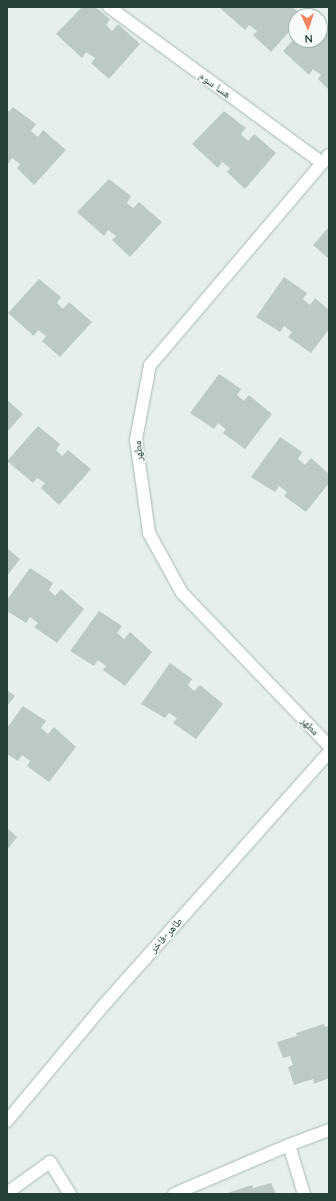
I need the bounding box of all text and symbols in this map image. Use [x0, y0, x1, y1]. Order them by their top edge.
north arrow [288, 8, 328, 48]
text: N [304, 32, 313, 46]
street label: هسا سوم [196, 69, 234, 101]
street label: مطهر [131, 440, 145, 462]
street label: مطهر [298, 714, 322, 738]
street label: طاهر-فاخر [147, 915, 185, 955]

